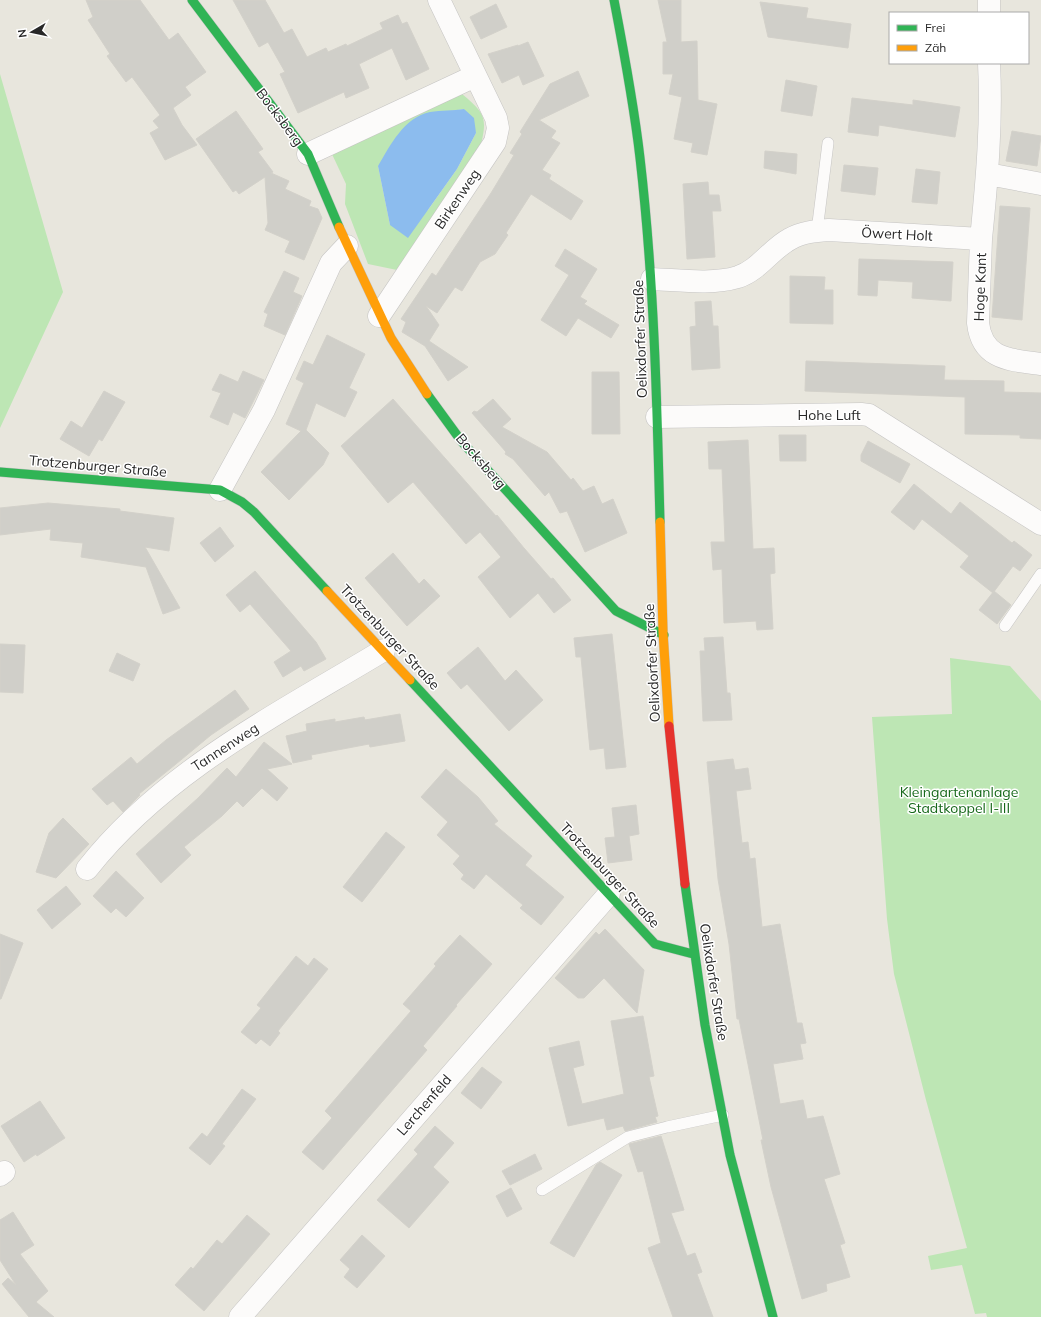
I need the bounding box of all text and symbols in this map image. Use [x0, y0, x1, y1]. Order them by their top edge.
north arrow [12, 12, 52, 52]
legend [889, 12, 1029, 64]
text: Frei [925, 20, 945, 35]
text: N [15, 28, 30, 39]
text: Zäh [925, 40, 946, 55]
street label: Bocksberg [252, 84, 308, 150]
street label: Birkenweg [430, 165, 484, 233]
street label: Öwert Holt [861, 223, 933, 245]
street label: Hoge Kant [970, 252, 990, 322]
street label: Oelixdorfer Straße [629, 279, 651, 399]
street label: Hohe Luft [797, 406, 861, 424]
street label: Bocksberg [452, 429, 510, 493]
street label: Trotzenburger Straße [29, 451, 167, 481]
street label: Trotzenburger Straße [336, 580, 444, 694]
street label: Oelixdorfer Straße [640, 603, 664, 723]
street label: Tannenweg [188, 719, 262, 775]
park label: Kleingartenanlage Stadtkoppel I-III [900, 783, 1018, 817]
street label: Trotzenburger Straße [556, 818, 664, 932]
street label: Oelixdorfer Straße [696, 922, 732, 1042]
street label: Lerchenfeld [393, 1071, 455, 1139]

